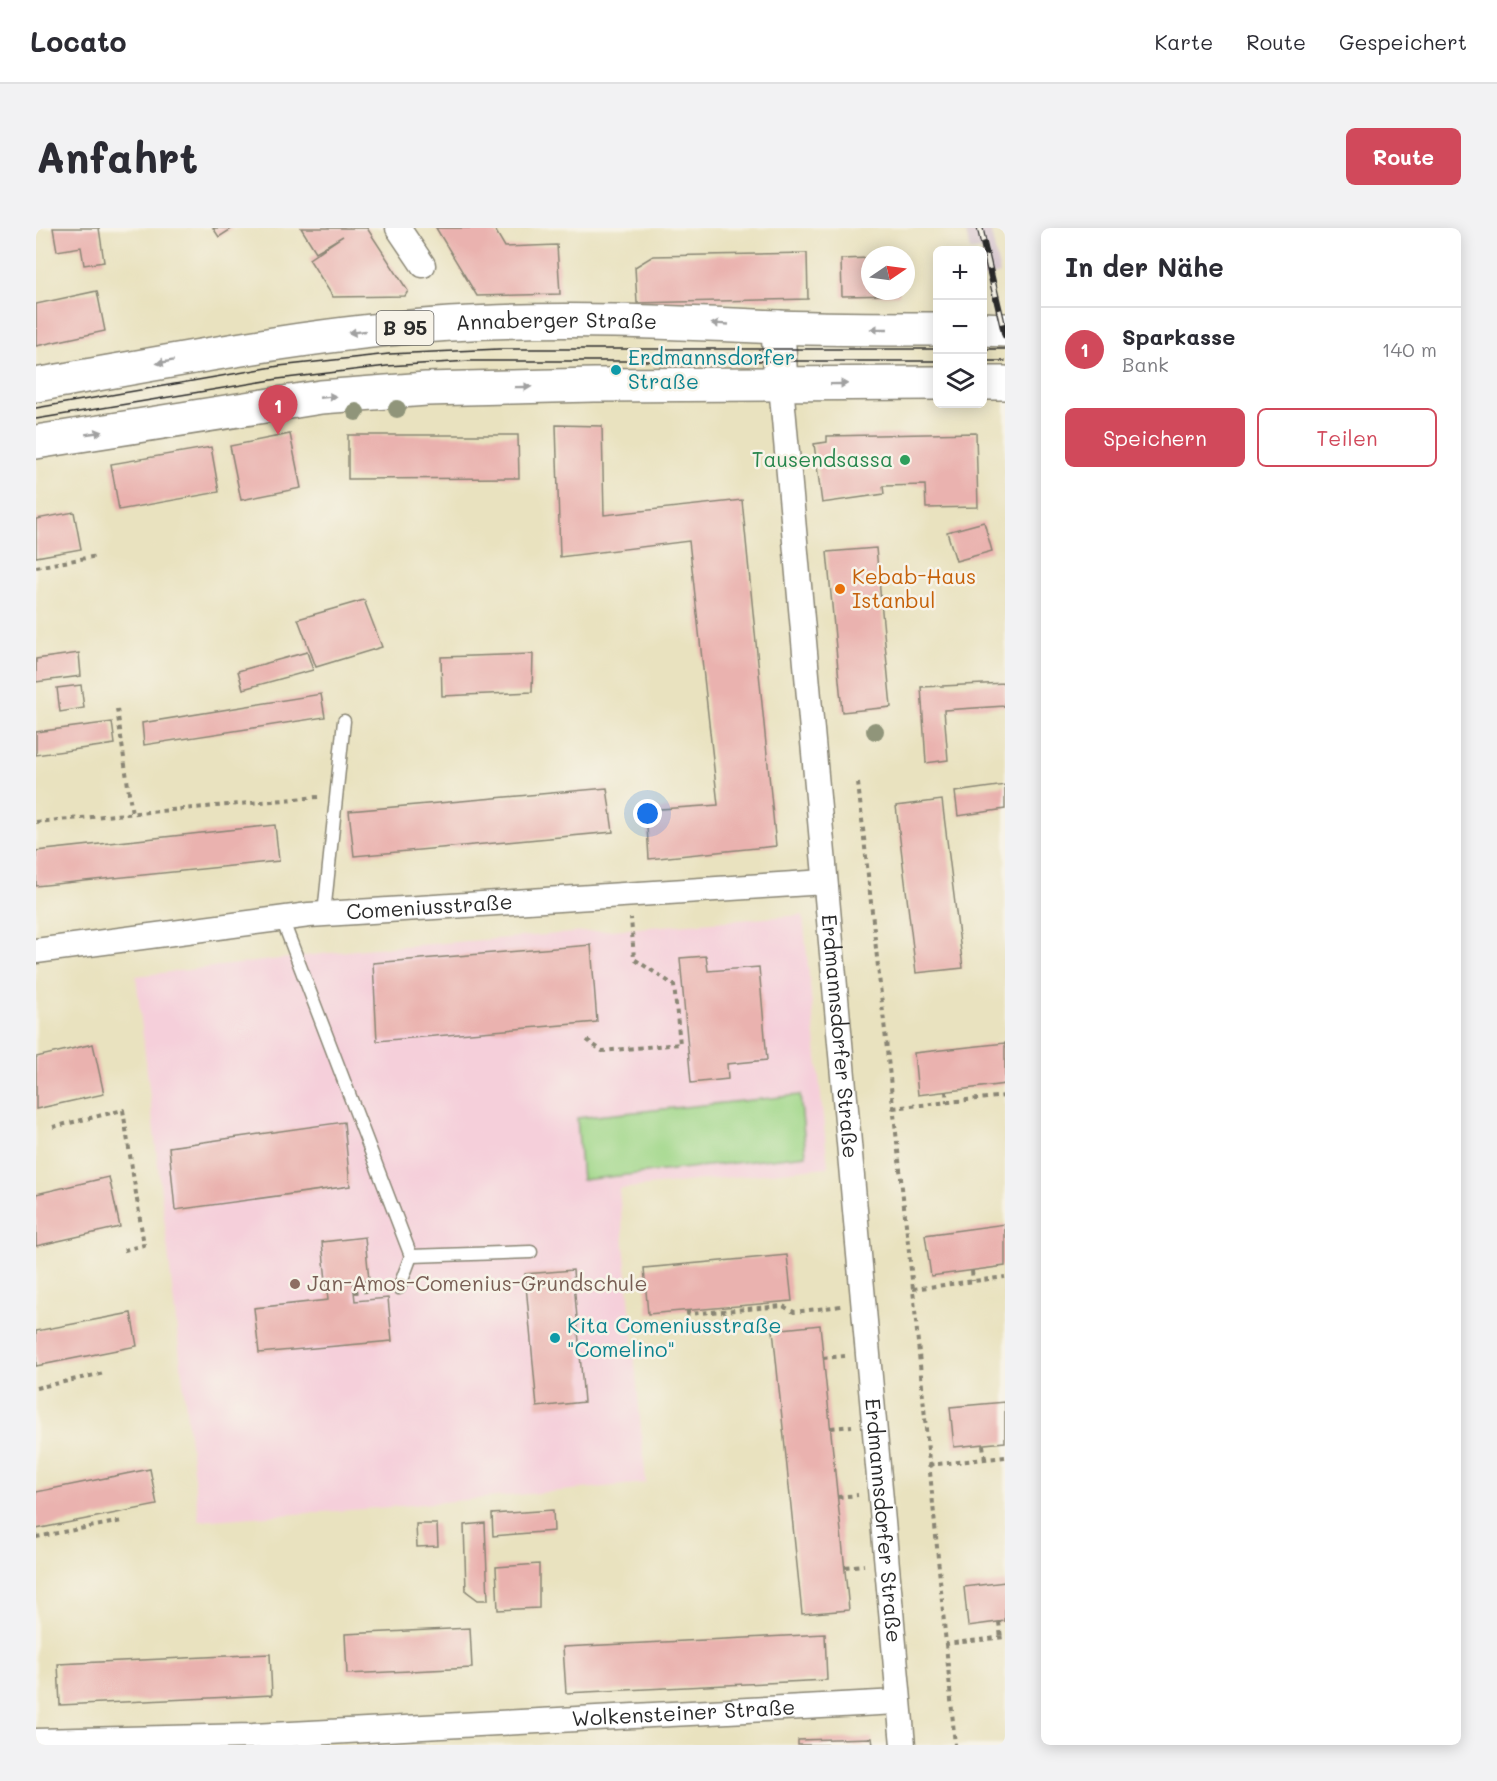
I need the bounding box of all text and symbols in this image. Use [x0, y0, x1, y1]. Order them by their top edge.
text: Locato [30, 23, 127, 59]
text: Karte [1155, 28, 1213, 55]
text: Route [1246, 28, 1306, 55]
text: Gespeichert [1339, 28, 1467, 55]
button: Route [1346, 128, 1461, 185]
text: Anfahrt [36, 129, 198, 184]
north arrow [861, 246, 915, 300]
map controls [933, 246, 987, 408]
button: + [933, 246, 987, 300]
text: In der Nähe [1065, 250, 1224, 284]
button: − [933, 300, 987, 354]
street label: Annaberger Straße [455, 306, 657, 336]
road number: B 95 [376, 311, 434, 345]
one-way arrow [710, 319, 729, 328]
text: Sparkasse [1122, 322, 1235, 351]
one-way arrow [870, 324, 889, 334]
one-way arrow [348, 328, 367, 337]
text: 1 [1080, 336, 1089, 362]
text: 140 m [1382, 336, 1437, 362]
place label: Erdmannsdorfer Straße [628, 343, 795, 394]
text: Bank [1122, 351, 1169, 377]
button: layers [933, 354, 987, 408]
one-way arrow [155, 358, 174, 367]
marker: Erdmannsdorfer Straße [609, 363, 623, 377]
one-way arrow [830, 379, 849, 389]
one-way arrow [513, 382, 532, 392]
pin: 1 [258, 386, 298, 435]
one-way arrow [319, 392, 338, 402]
button: Speichern [1065, 408, 1245, 467]
button: Teilen [1257, 408, 1437, 467]
one-way arrow [84, 428, 103, 437]
place label: Tausendsassa [752, 445, 893, 472]
marker: Tausendsassa [898, 453, 912, 467]
place label: Kebab-Haus Istanbul [852, 562, 976, 613]
marker: Kebab-Haus Istanbul [833, 582, 847, 596]
your location [633, 799, 662, 828]
street label: Comeniusstraße [345, 887, 513, 925]
street label: Erdmannsdorfer Straße [817, 913, 865, 1160]
place label: Jan-Amos-Comenius-Grundschule [307, 1269, 647, 1296]
marker: Jan-Amos-Comenius-Grundschule [288, 1277, 302, 1291]
place label: Kita Comeniusstraße "Comelino" [567, 1311, 782, 1362]
marker: Kita Comeniusstraße "Comelino" [548, 1331, 562, 1345]
street label: Erdmannsdorfer Straße [860, 1397, 909, 1644]
street label: Wolkensteiner Straße [571, 1692, 796, 1731]

